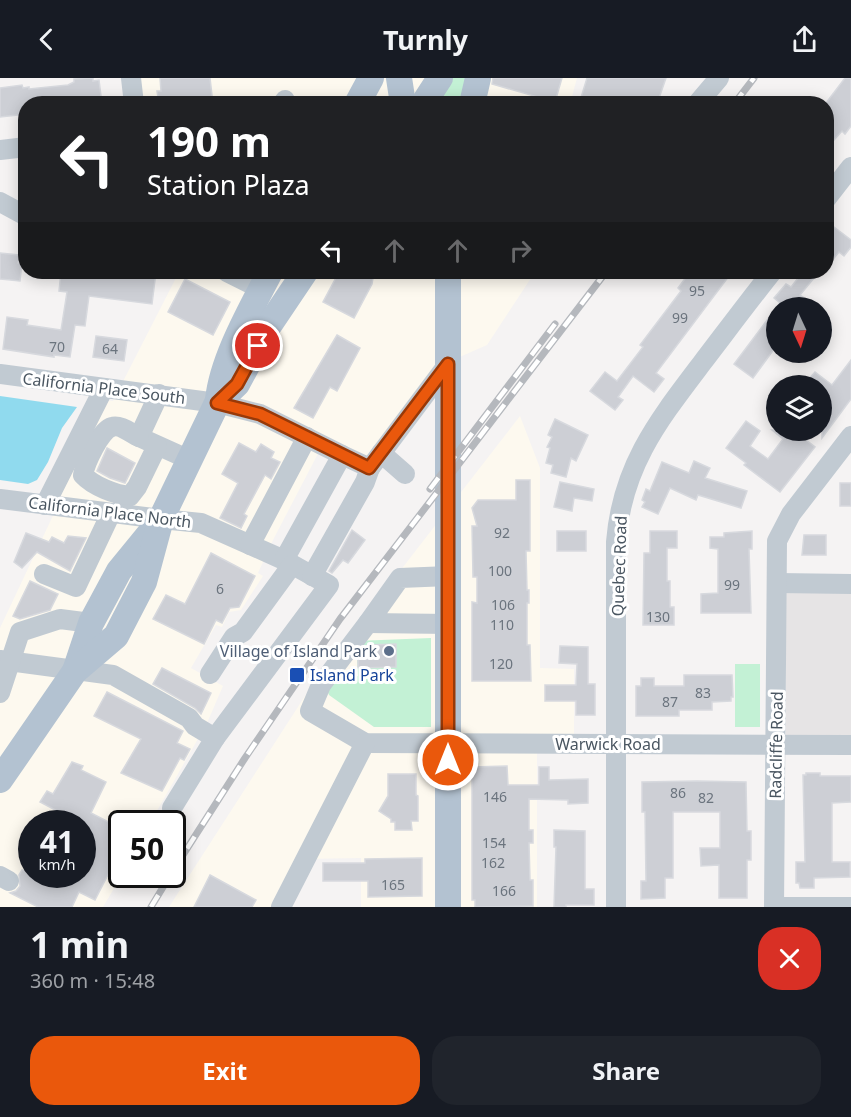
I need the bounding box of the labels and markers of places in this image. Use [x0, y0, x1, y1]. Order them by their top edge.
pin [232, 320, 283, 371]
place label: Village of Island Park [220, 640, 377, 662]
marker: Village of Island Park [382, 644, 396, 658]
place label: Island Park [310, 664, 394, 686]
marker: Island Park [288, 666, 306, 684]

